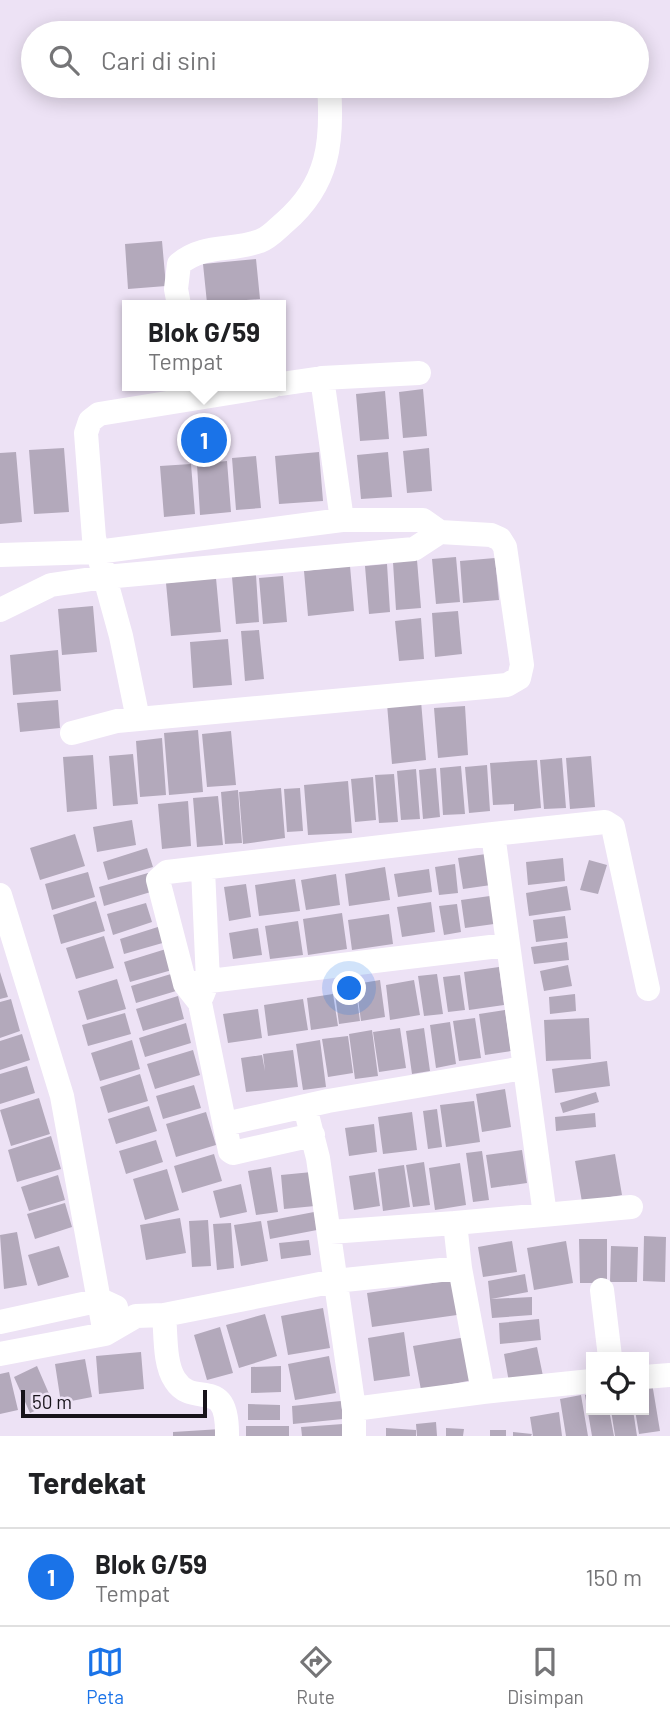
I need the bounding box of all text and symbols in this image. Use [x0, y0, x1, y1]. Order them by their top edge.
search box [21, 21, 649, 98]
icon: search [45, 41, 83, 79]
text: Cari di sini [101, 44, 217, 75]
popup [122, 300, 286, 391]
text: Blok G/59 [148, 316, 260, 347]
text: Tempat [148, 347, 223, 375]
pin: 1 [181, 414, 227, 466]
your location [332, 971, 366, 1005]
map controls [586, 1352, 649, 1415]
button: locate [586, 1352, 649, 1415]
scale bar [21, 1387, 206, 1419]
text: 50 m [32, 1390, 72, 1413]
text: Terdekat [28, 1464, 146, 1500]
text: Blok G/59 [95, 1548, 207, 1579]
text: 1 [47, 1563, 55, 1591]
text: 150 m [586, 1563, 642, 1591]
text: Tempat [95, 1579, 171, 1607]
tab: Peta [86, 1643, 124, 1708]
tab: Rute [296, 1643, 335, 1708]
tab: Disimpan [507, 1643, 584, 1708]

